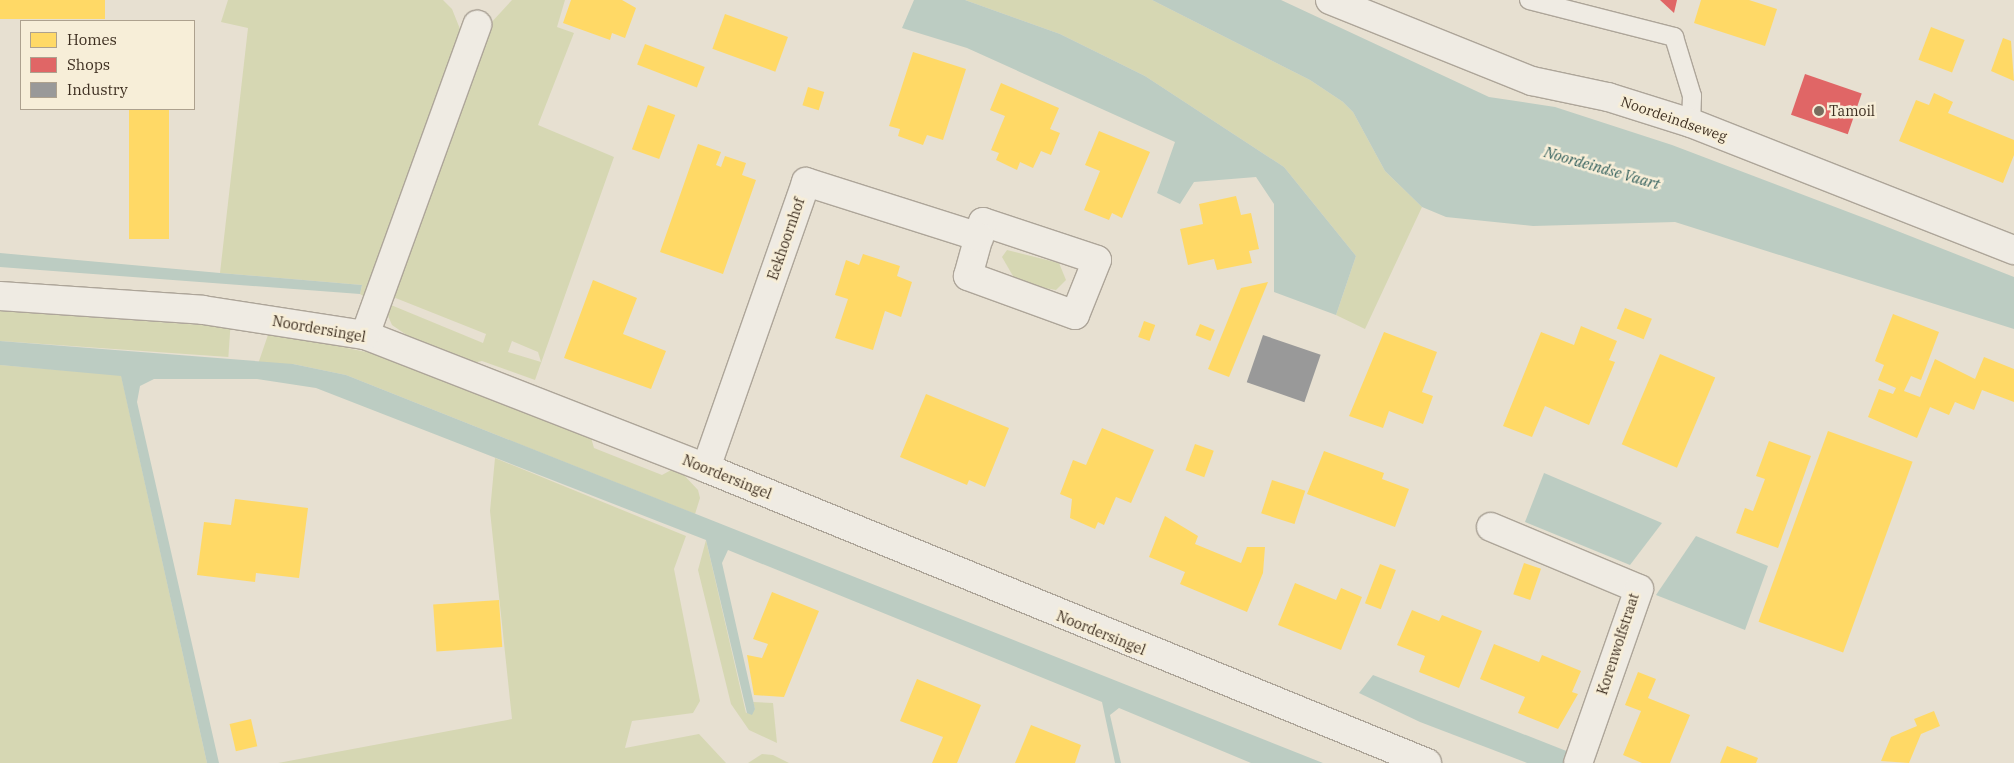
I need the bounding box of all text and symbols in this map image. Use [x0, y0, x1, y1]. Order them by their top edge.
legend [20, 20, 195, 110]
text: Homes [67, 30, 117, 49]
text: Shops [67, 55, 110, 74]
text: Industry [67, 80, 128, 99]
street label: Noordeindseweg [1619, 93, 1729, 145]
place label: Tamoil [1829, 103, 1875, 119]
marker: Tamoil [1813, 105, 1825, 117]
water label: Noordeindse Vaart [1542, 143, 1662, 193]
street label: Eekhoornhof [764, 196, 808, 282]
street label: Noordersingel [271, 313, 367, 345]
street label: Noordersingel [680, 451, 774, 503]
street label: Korenwolfstraat [1594, 591, 1642, 697]
street label: Noordersingel [1054, 607, 1148, 659]

